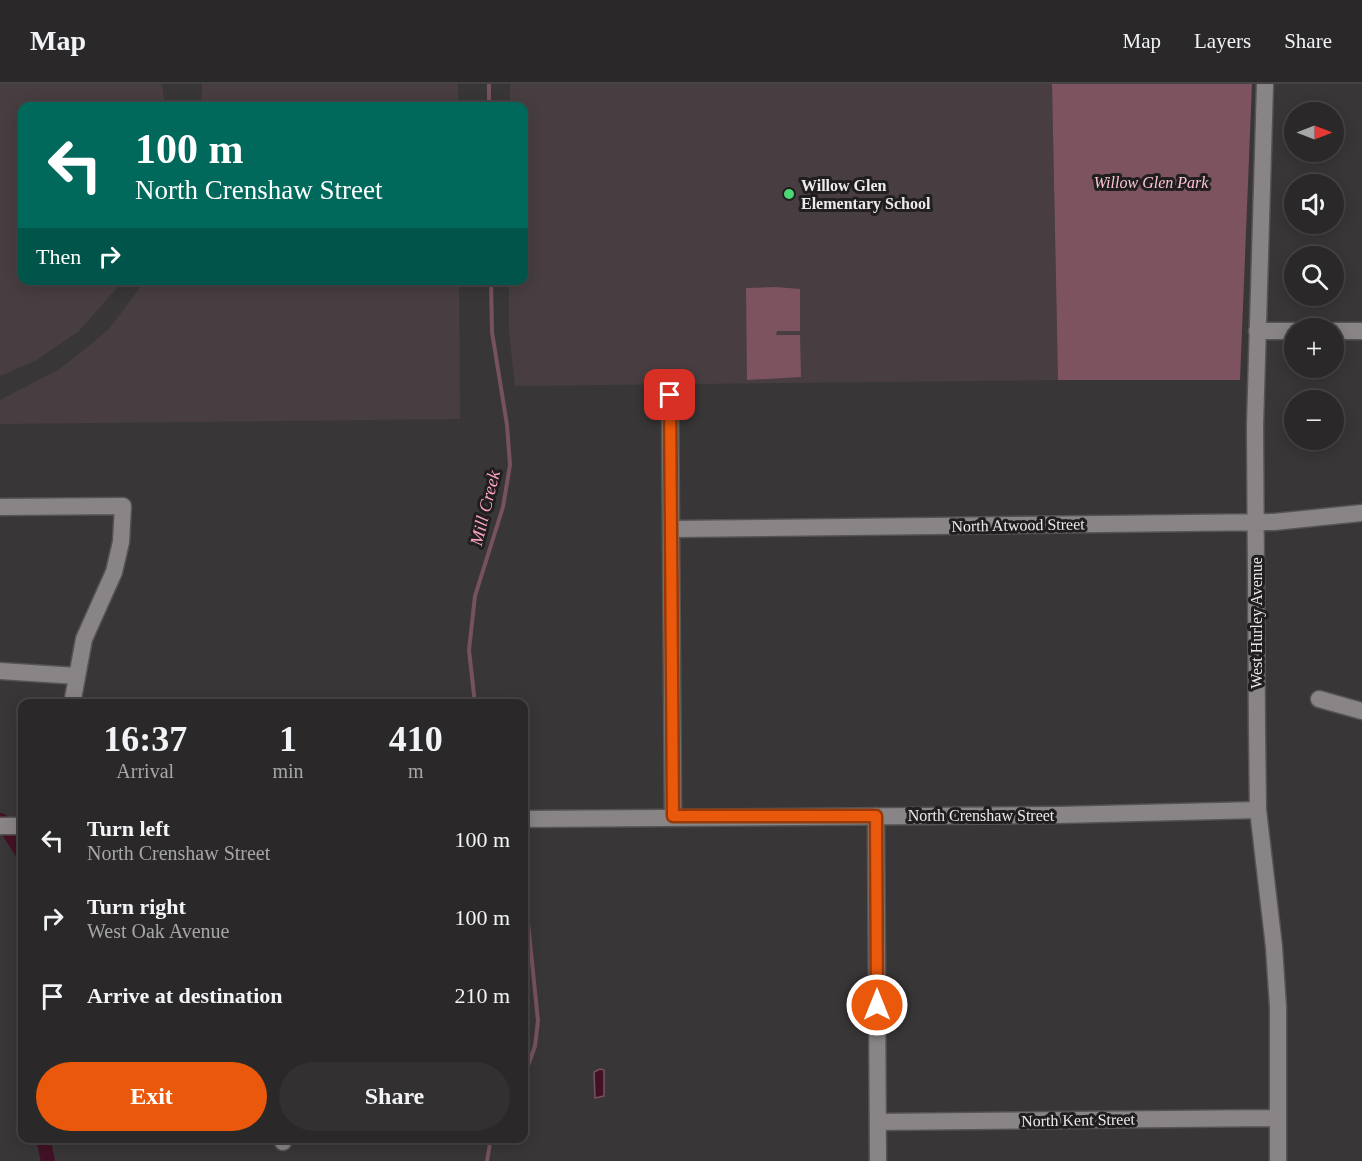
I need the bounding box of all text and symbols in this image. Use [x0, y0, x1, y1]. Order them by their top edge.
text: Map [30, 25, 86, 56]
text: Map [1123, 29, 1161, 53]
text: Layers [1194, 29, 1251, 53]
text: Share [1284, 29, 1332, 53]
north arrow [1284, 102, 1344, 162]
map controls [1284, 102, 1344, 450]
icon: left [36, 126, 114, 204]
text: 100 m [135, 126, 244, 172]
park label: Willow Glen Park [1094, 174, 1209, 191]
button: sound [1284, 174, 1344, 234]
text: North Crenshaw Street [135, 175, 382, 205]
place label: Willow Glen Elementary School [801, 177, 931, 213]
marker: Willow Glen Elementary School [782, 187, 796, 201]
icon: right [93, 240, 126, 273]
text: Then [36, 244, 81, 269]
button: search [1284, 246, 1344, 306]
button: + [1284, 318, 1344, 378]
pin [644, 369, 695, 420]
icon: arrive [653, 378, 686, 411]
button: − [1284, 390, 1344, 450]
water label: Mill Creek [466, 467, 504, 549]
street label: North Atwood Street [951, 515, 1085, 535]
street label: West Hurley Avenue [1248, 557, 1266, 689]
text: 16:37 [103, 719, 187, 759]
text: 1 [279, 719, 297, 759]
text: 410 [389, 719, 443, 759]
text: Arrival [116, 760, 174, 782]
text: min [272, 760, 304, 782]
text: m [408, 760, 424, 782]
street label: North Crenshaw Street [908, 807, 1055, 824]
text: Turn left [87, 816, 170, 841]
icon: left [36, 824, 69, 857]
text: 100 m [454, 827, 510, 852]
text: North Crenshaw Street [87, 842, 270, 864]
text: Turn right [87, 894, 186, 919]
icon: right [36, 902, 69, 935]
text: 100 m [454, 905, 510, 930]
text: West Oak Avenue [87, 920, 229, 942]
position arrow [845, 973, 909, 1037]
icon: arrive [36, 980, 69, 1013]
text: Arrive at destination [87, 983, 283, 1008]
text: 210 m [454, 983, 510, 1008]
button: Exit [36, 1062, 267, 1131]
button: Share [279, 1062, 510, 1131]
street label: North Kent Street [1021, 1110, 1136, 1129]

